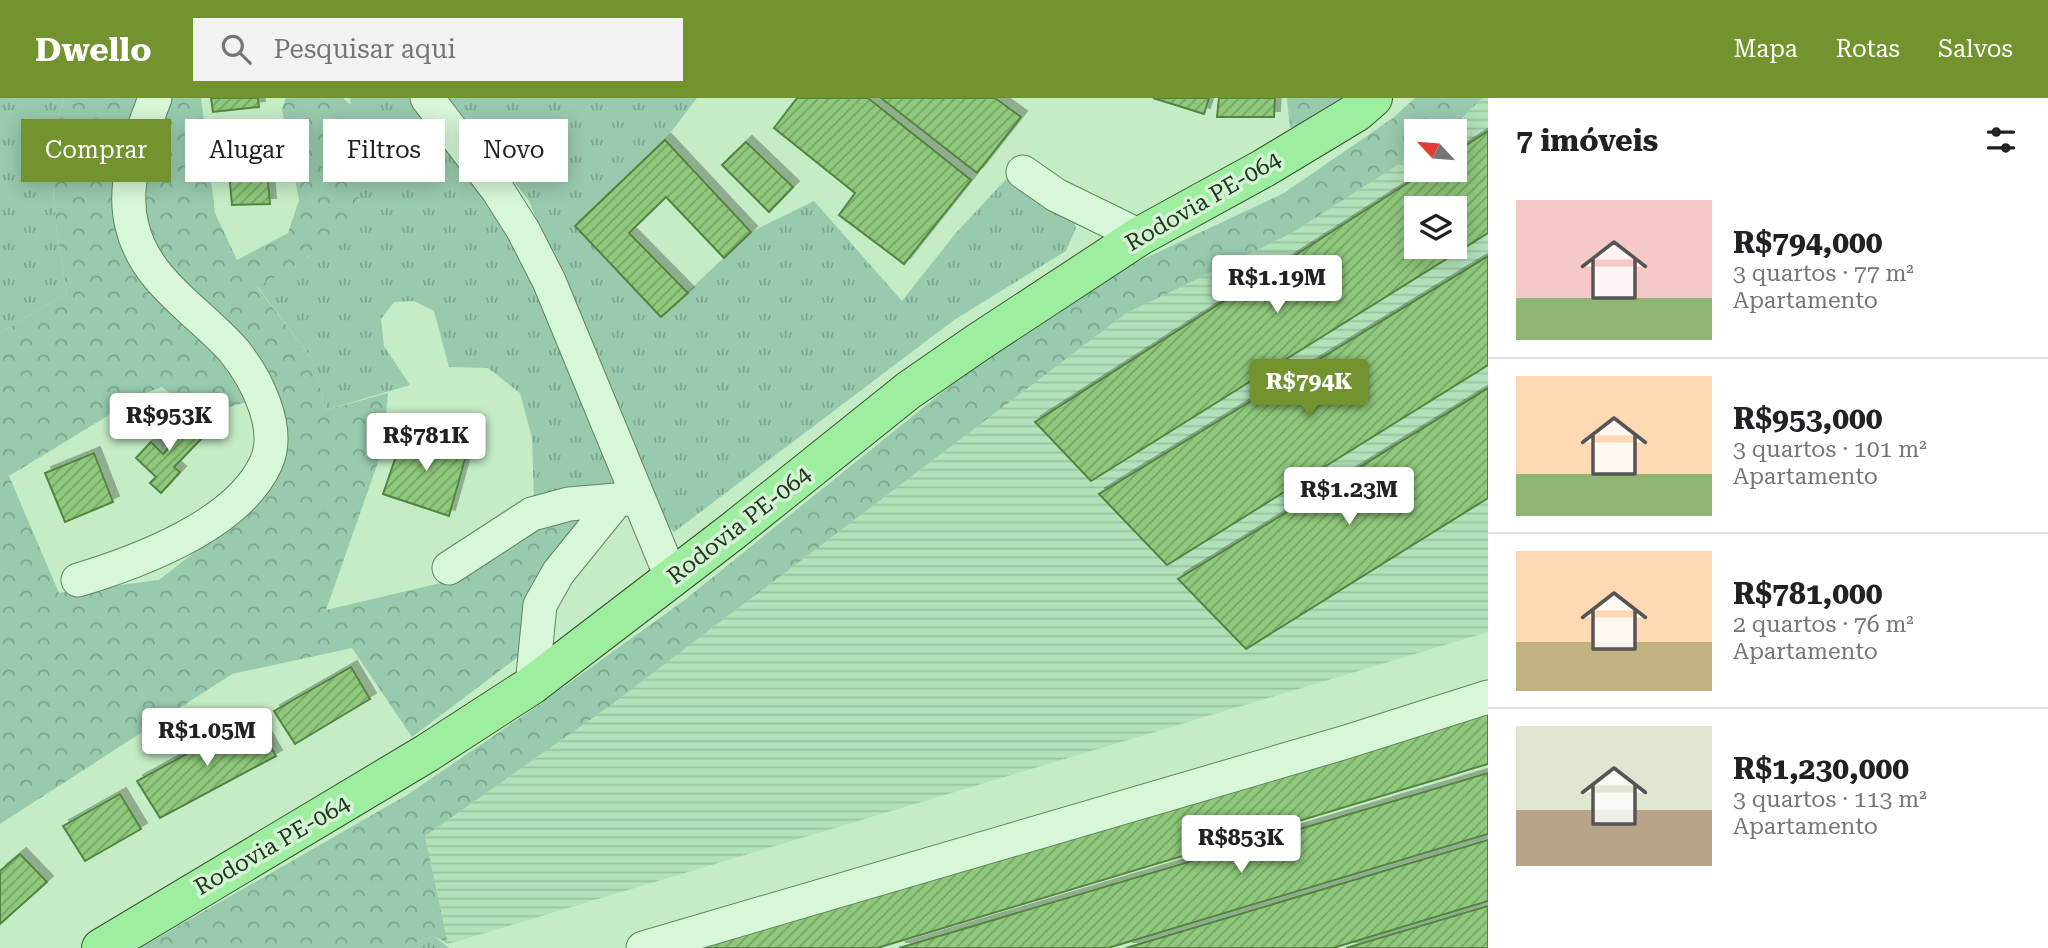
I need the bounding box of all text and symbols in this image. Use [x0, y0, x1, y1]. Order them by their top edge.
search box [193, 18, 683, 81]
text: Dwello [35, 30, 151, 69]
icon: search [217, 30, 255, 68]
text: Pesquisar aqui [273, 34, 456, 64]
text: Mapa [1734, 35, 1798, 63]
text: Rotas [1836, 35, 1900, 63]
text: Salvos [1938, 35, 2013, 63]
chip: Comprar [21, 119, 171, 182]
chip: Alugar [185, 119, 309, 182]
chip: Filtros [323, 119, 445, 182]
chip: Novo [459, 119, 568, 182]
north arrow [1404, 119, 1466, 182]
map controls [1404, 119, 1467, 259]
icon: filters [1982, 121, 2020, 159]
text: 7 imóveis [1516, 123, 1658, 158]
street label: Rodovia PE-064 [1121, 146, 1286, 257]
button: layers [1404, 196, 1467, 259]
text: R$794,000 [1733, 225, 1883, 260]
icon: home [1572, 228, 1656, 312]
pin: R$1.19M [1212, 256, 1342, 315]
text: 3 quartos · 77 m² [1733, 260, 1914, 287]
text: R$1.19M [1228, 264, 1326, 291]
text: Apartamento [1733, 287, 1878, 314]
pin: R$794K [1252, 360, 1366, 419]
text: R$794K [1266, 368, 1352, 395]
pin: R$953K [112, 394, 226, 453]
text: R$953,000 [1733, 401, 1883, 436]
text: R$953K [126, 402, 212, 429]
icon: home [1572, 404, 1656, 488]
pin: R$781K [369, 414, 483, 473]
text: R$781K [383, 422, 469, 449]
text: 3 quartos · 101 m² [1733, 436, 1927, 463]
street label: Rodovia PE-064 [662, 461, 817, 590]
text: Apartamento [1733, 463, 1878, 490]
pin: R$1.23M [1284, 468, 1414, 527]
text: R$1.23M [1300, 476, 1398, 503]
text: R$781,000 [1733, 576, 1883, 611]
icon: home [1572, 579, 1656, 663]
text: 2 quartos · 76 m² [1733, 611, 1914, 638]
text: Apartamento [1733, 638, 1878, 665]
pin: R$1.05M [142, 708, 272, 768]
text: R$1.05M [158, 717, 256, 744]
text: R$1,230,000 [1733, 751, 1909, 786]
icon: home [1572, 754, 1656, 838]
text: 3 quartos · 113 m² [1733, 786, 1927, 813]
street label: Rodovia PE-064 [190, 790, 355, 901]
text: Apartamento [1733, 813, 1878, 840]
pin: R$853K [1184, 816, 1298, 875]
text: R$853K [1198, 824, 1284, 851]

